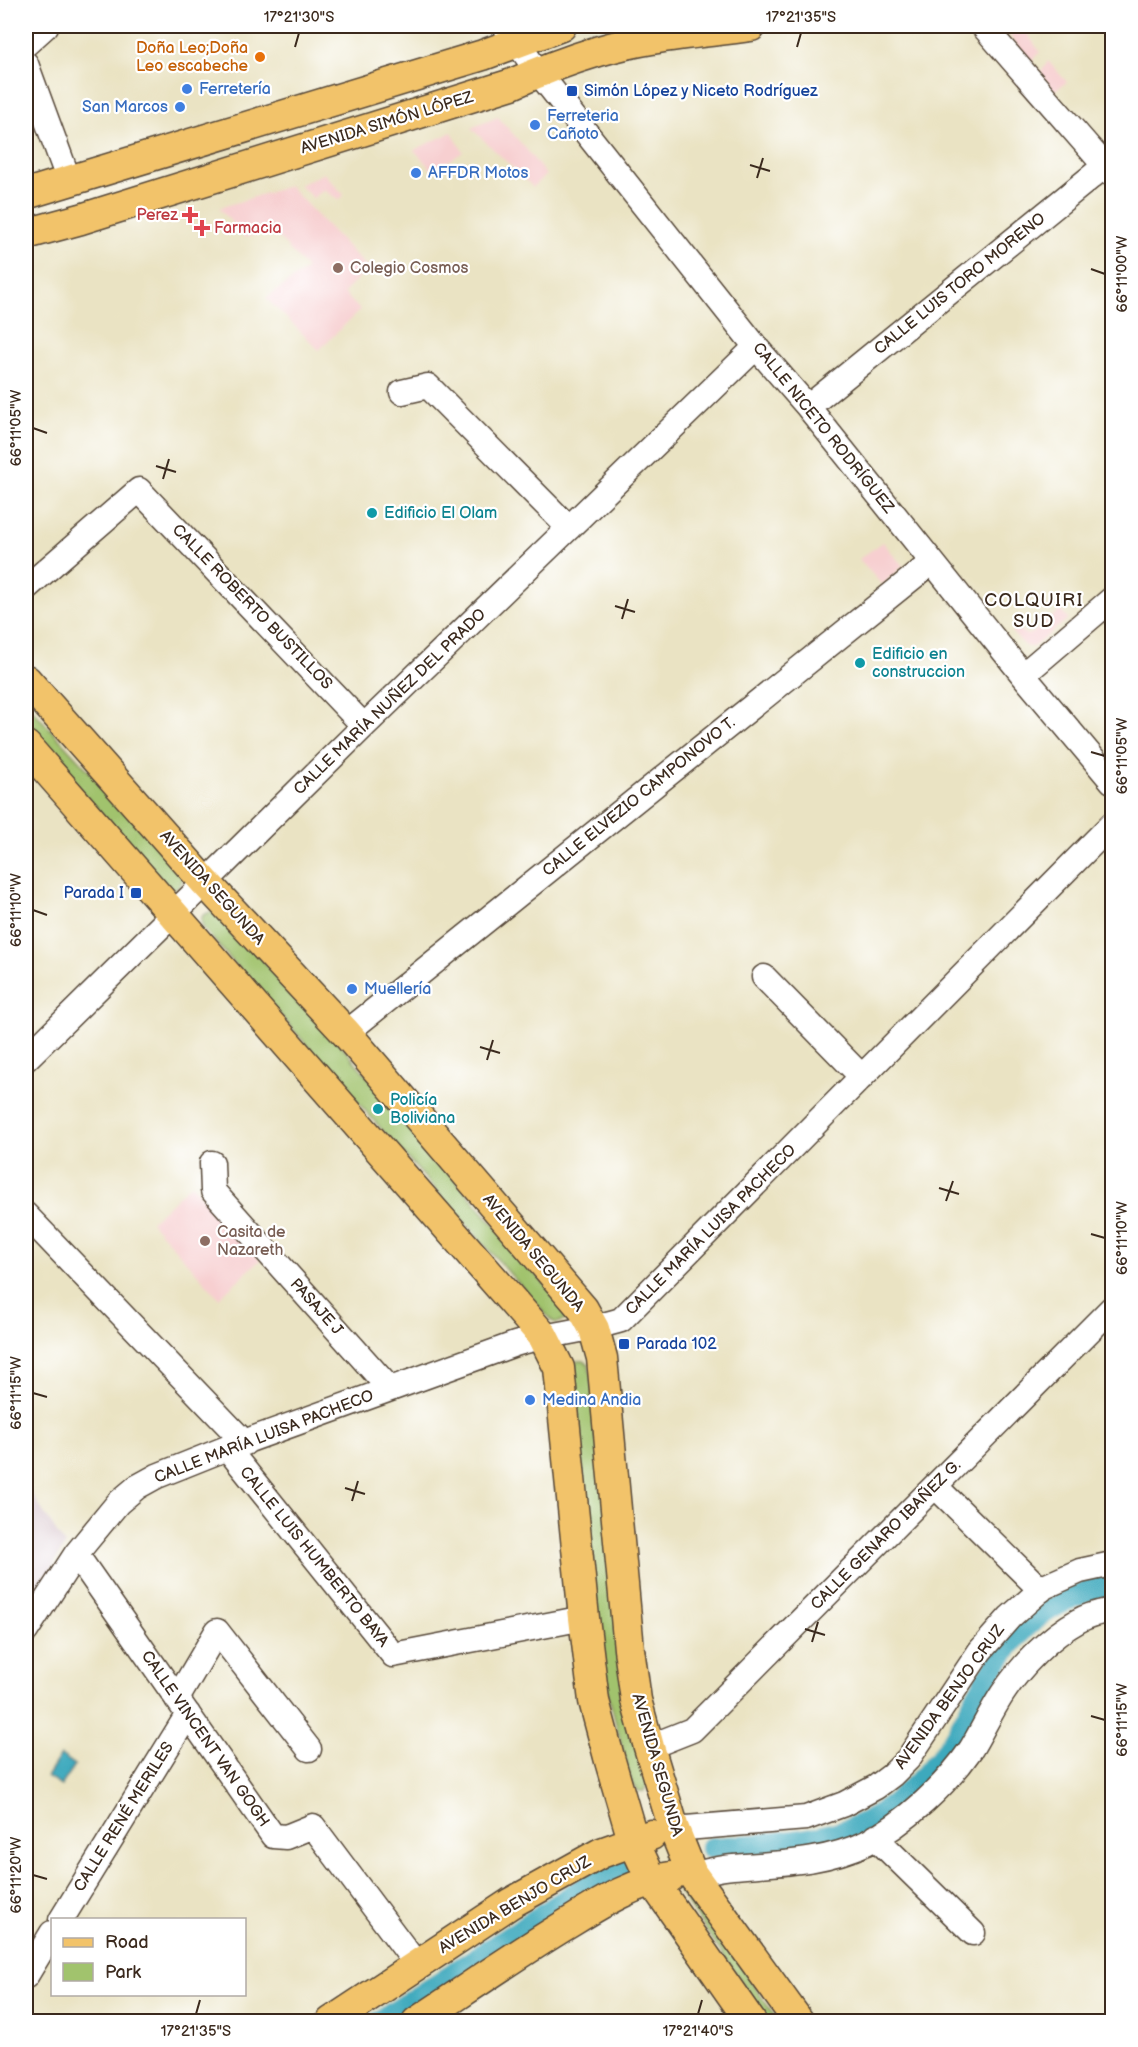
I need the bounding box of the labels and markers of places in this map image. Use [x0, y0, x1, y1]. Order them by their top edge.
place label: Doña Leo;Doña Leo escabeche [136, 39, 249, 76]
marker: Doña Leo;Doña Leo escabeche [253, 50, 267, 64]
place label: Ferretería [199, 80, 271, 99]
marker: Ferretería [180, 82, 194, 96]
place label: Simón López y Niceto Rodríguez [584, 82, 818, 101]
marker: Simón López y Niceto Rodríguez [565, 84, 579, 98]
place label: San Marcos [82, 98, 168, 117]
marker: San Marcos [173, 100, 187, 114]
place label: Ferreteria Cañoto [547, 107, 619, 144]
marker: Ferreteria Cañoto [528, 118, 542, 132]
place label: AFFDR Motos [428, 164, 528, 183]
marker: AFFDR Motos [409, 166, 423, 180]
place label: Perez [136, 206, 178, 225]
marker: Perez [183, 208, 197, 222]
place label: Farmacia [214, 219, 282, 238]
marker: Farmacia [195, 221, 209, 235]
place label: Colegio Cosmos [350, 259, 468, 278]
marker: Colegio Cosmos [331, 261, 345, 275]
place label: Edificio El Olam [384, 504, 497, 523]
marker: Edificio El Olam [365, 506, 379, 520]
place label: Edificio en construccion [872, 645, 965, 682]
marker: Edificio en construccion [853, 656, 867, 670]
place label: Parada I [64, 884, 124, 903]
marker: Parada I [129, 886, 143, 900]
place label: Muellería [364, 980, 431, 999]
marker: Muellería [345, 982, 359, 996]
place label: Policía Boliviana [390, 1091, 455, 1128]
marker: Policía Boliviana [371, 1102, 385, 1116]
place label: Casita de Nazareth [217, 1223, 286, 1260]
marker: Casita de Nazareth [198, 1234, 212, 1248]
place label: Parada 102 [636, 1335, 717, 1354]
marker: Parada 102 [617, 1337, 631, 1351]
place label: Medina Andia [542, 1391, 641, 1410]
marker: Medina Andia [523, 1393, 537, 1407]

